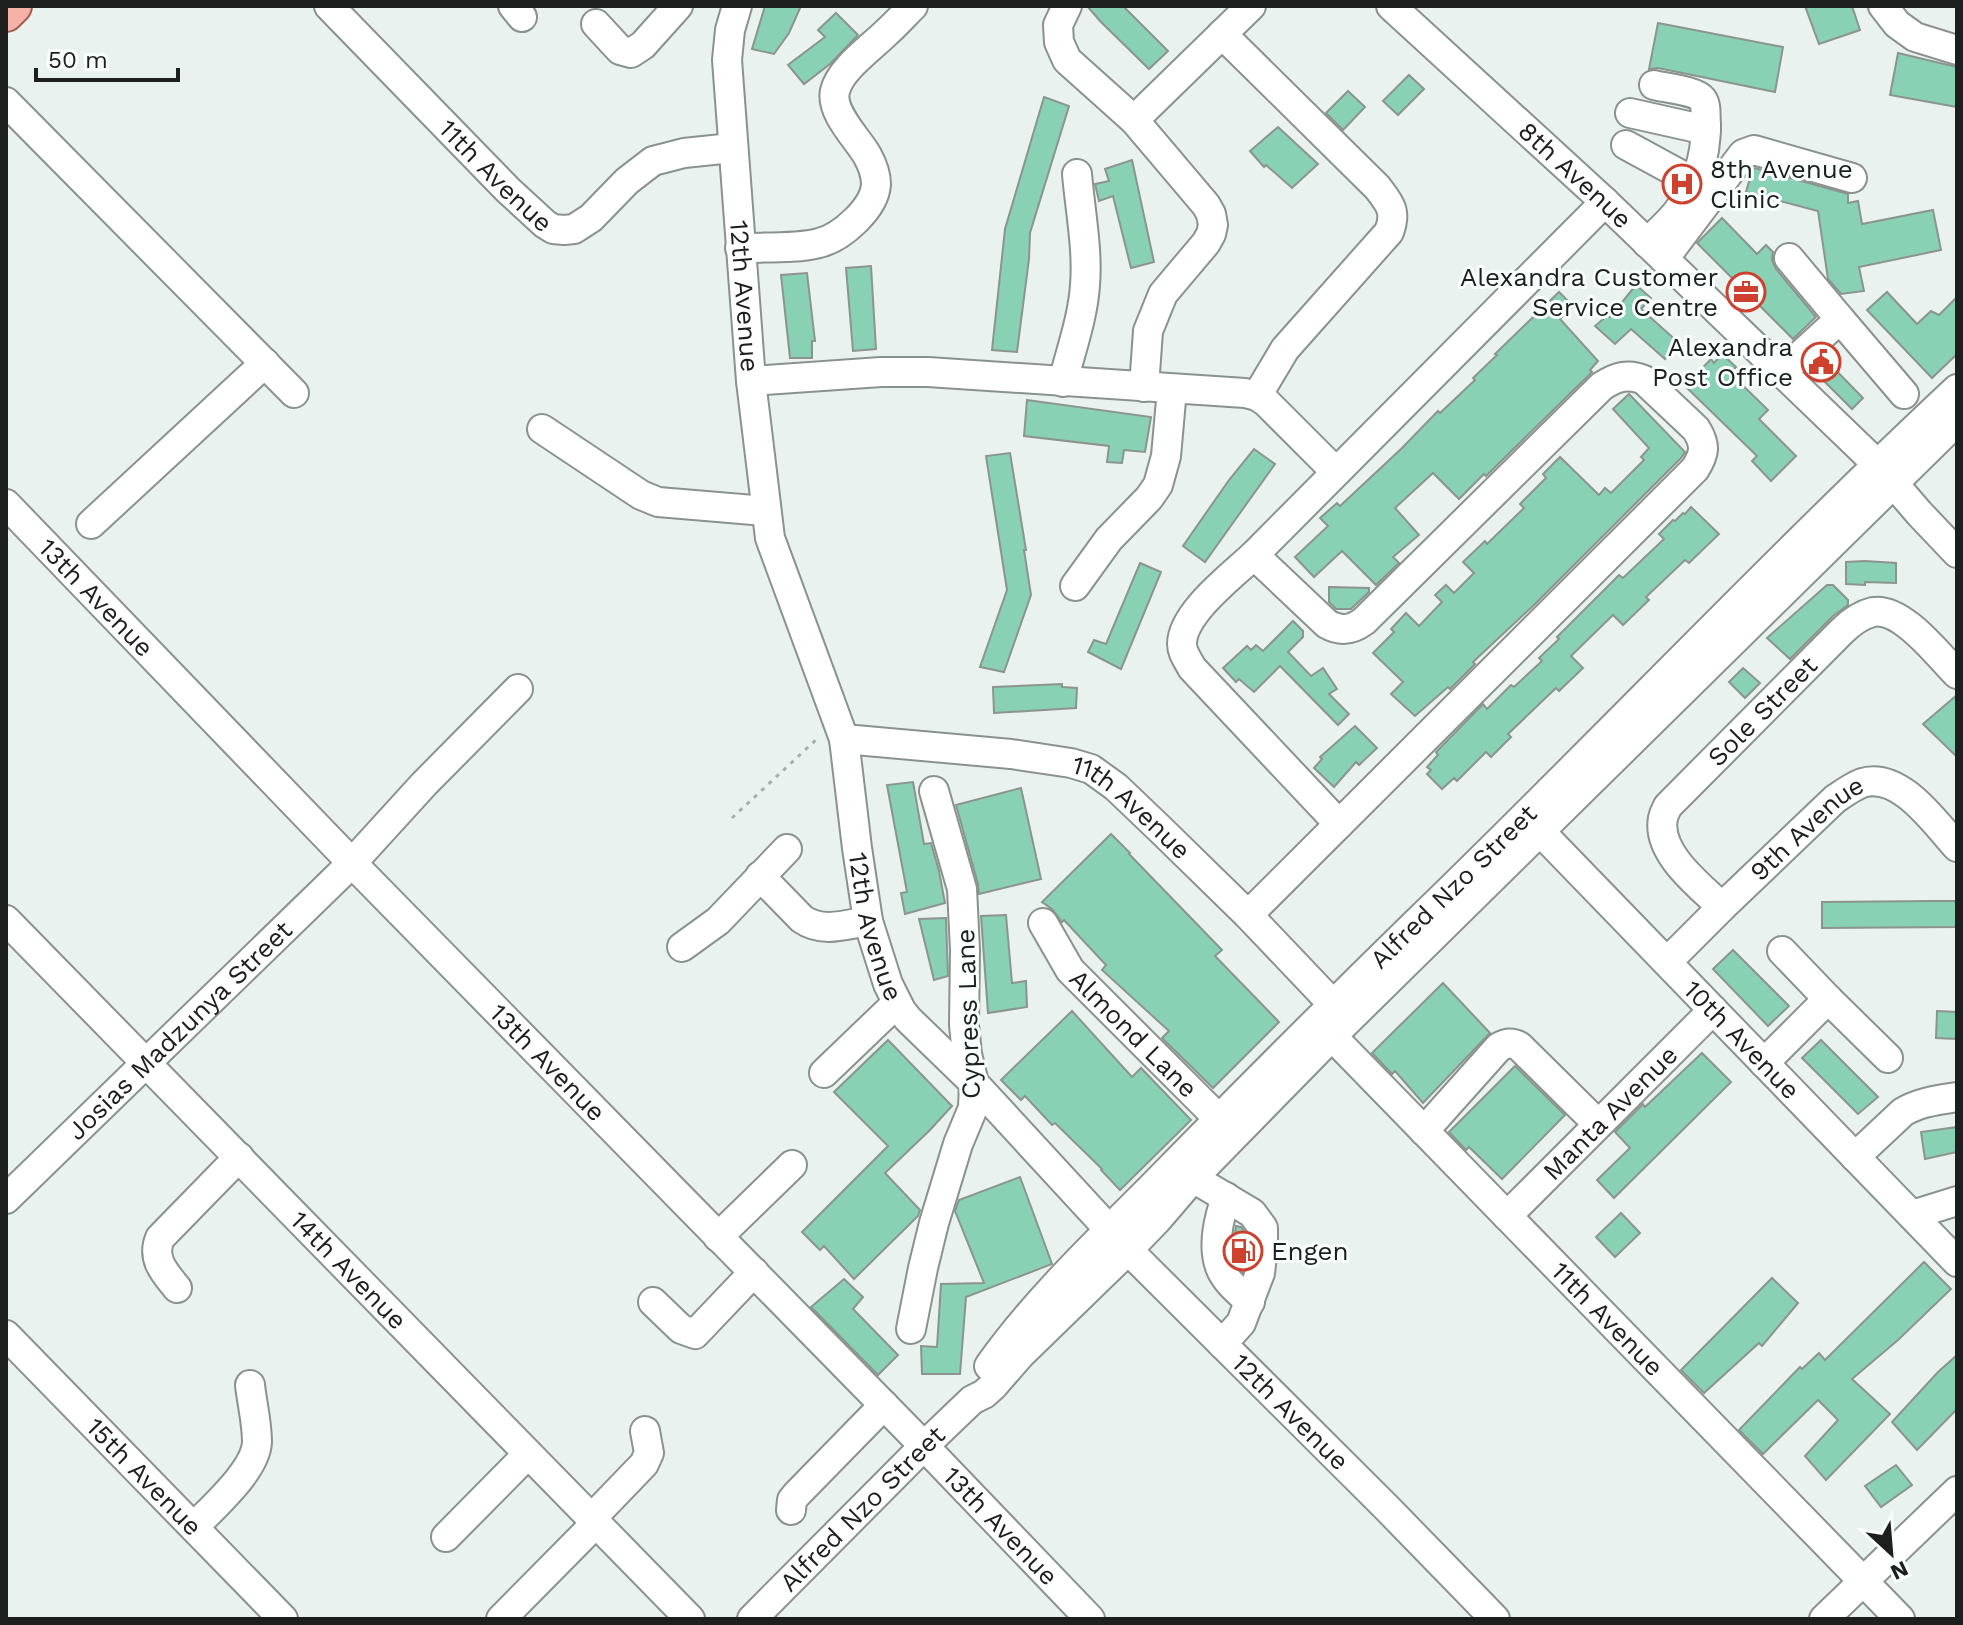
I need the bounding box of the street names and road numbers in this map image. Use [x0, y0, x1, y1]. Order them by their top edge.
street label: 11th Avenue [433, 113, 559, 238]
street label: 8th Avenue [1513, 116, 1638, 234]
street label: 12th Avenue [724, 219, 765, 373]
street label: 13th Avenue [33, 532, 160, 663]
street label: Sole Street [1701, 650, 1823, 772]
street label: 11th Avenue [1069, 749, 1197, 865]
street label: 9th Avenue [1744, 769, 1869, 887]
street label: Alfred Nzo Street [1364, 798, 1543, 975]
street label: 12th Avenue [843, 850, 909, 1006]
street label: Josias Madzunya Street [61, 915, 298, 1146]
street label: Cypress Lane [950, 928, 986, 1100]
street label: Almond Lane [1063, 963, 1204, 1104]
street label: 10th Avenue [1678, 974, 1806, 1105]
street label: 13th Avenue [484, 998, 612, 1127]
street label: Manta Avenue [1537, 1039, 1684, 1186]
street label: 14th Avenue [285, 1205, 413, 1335]
street label: 11th Avenue [1545, 1256, 1670, 1382]
street label: 12th Avenue [1226, 1348, 1355, 1476]
street label: 15th Avenue [80, 1412, 208, 1542]
street label: Alfred Nzo Street [773, 1419, 951, 1597]
street label: 13th Avenue [937, 1461, 1064, 1591]

